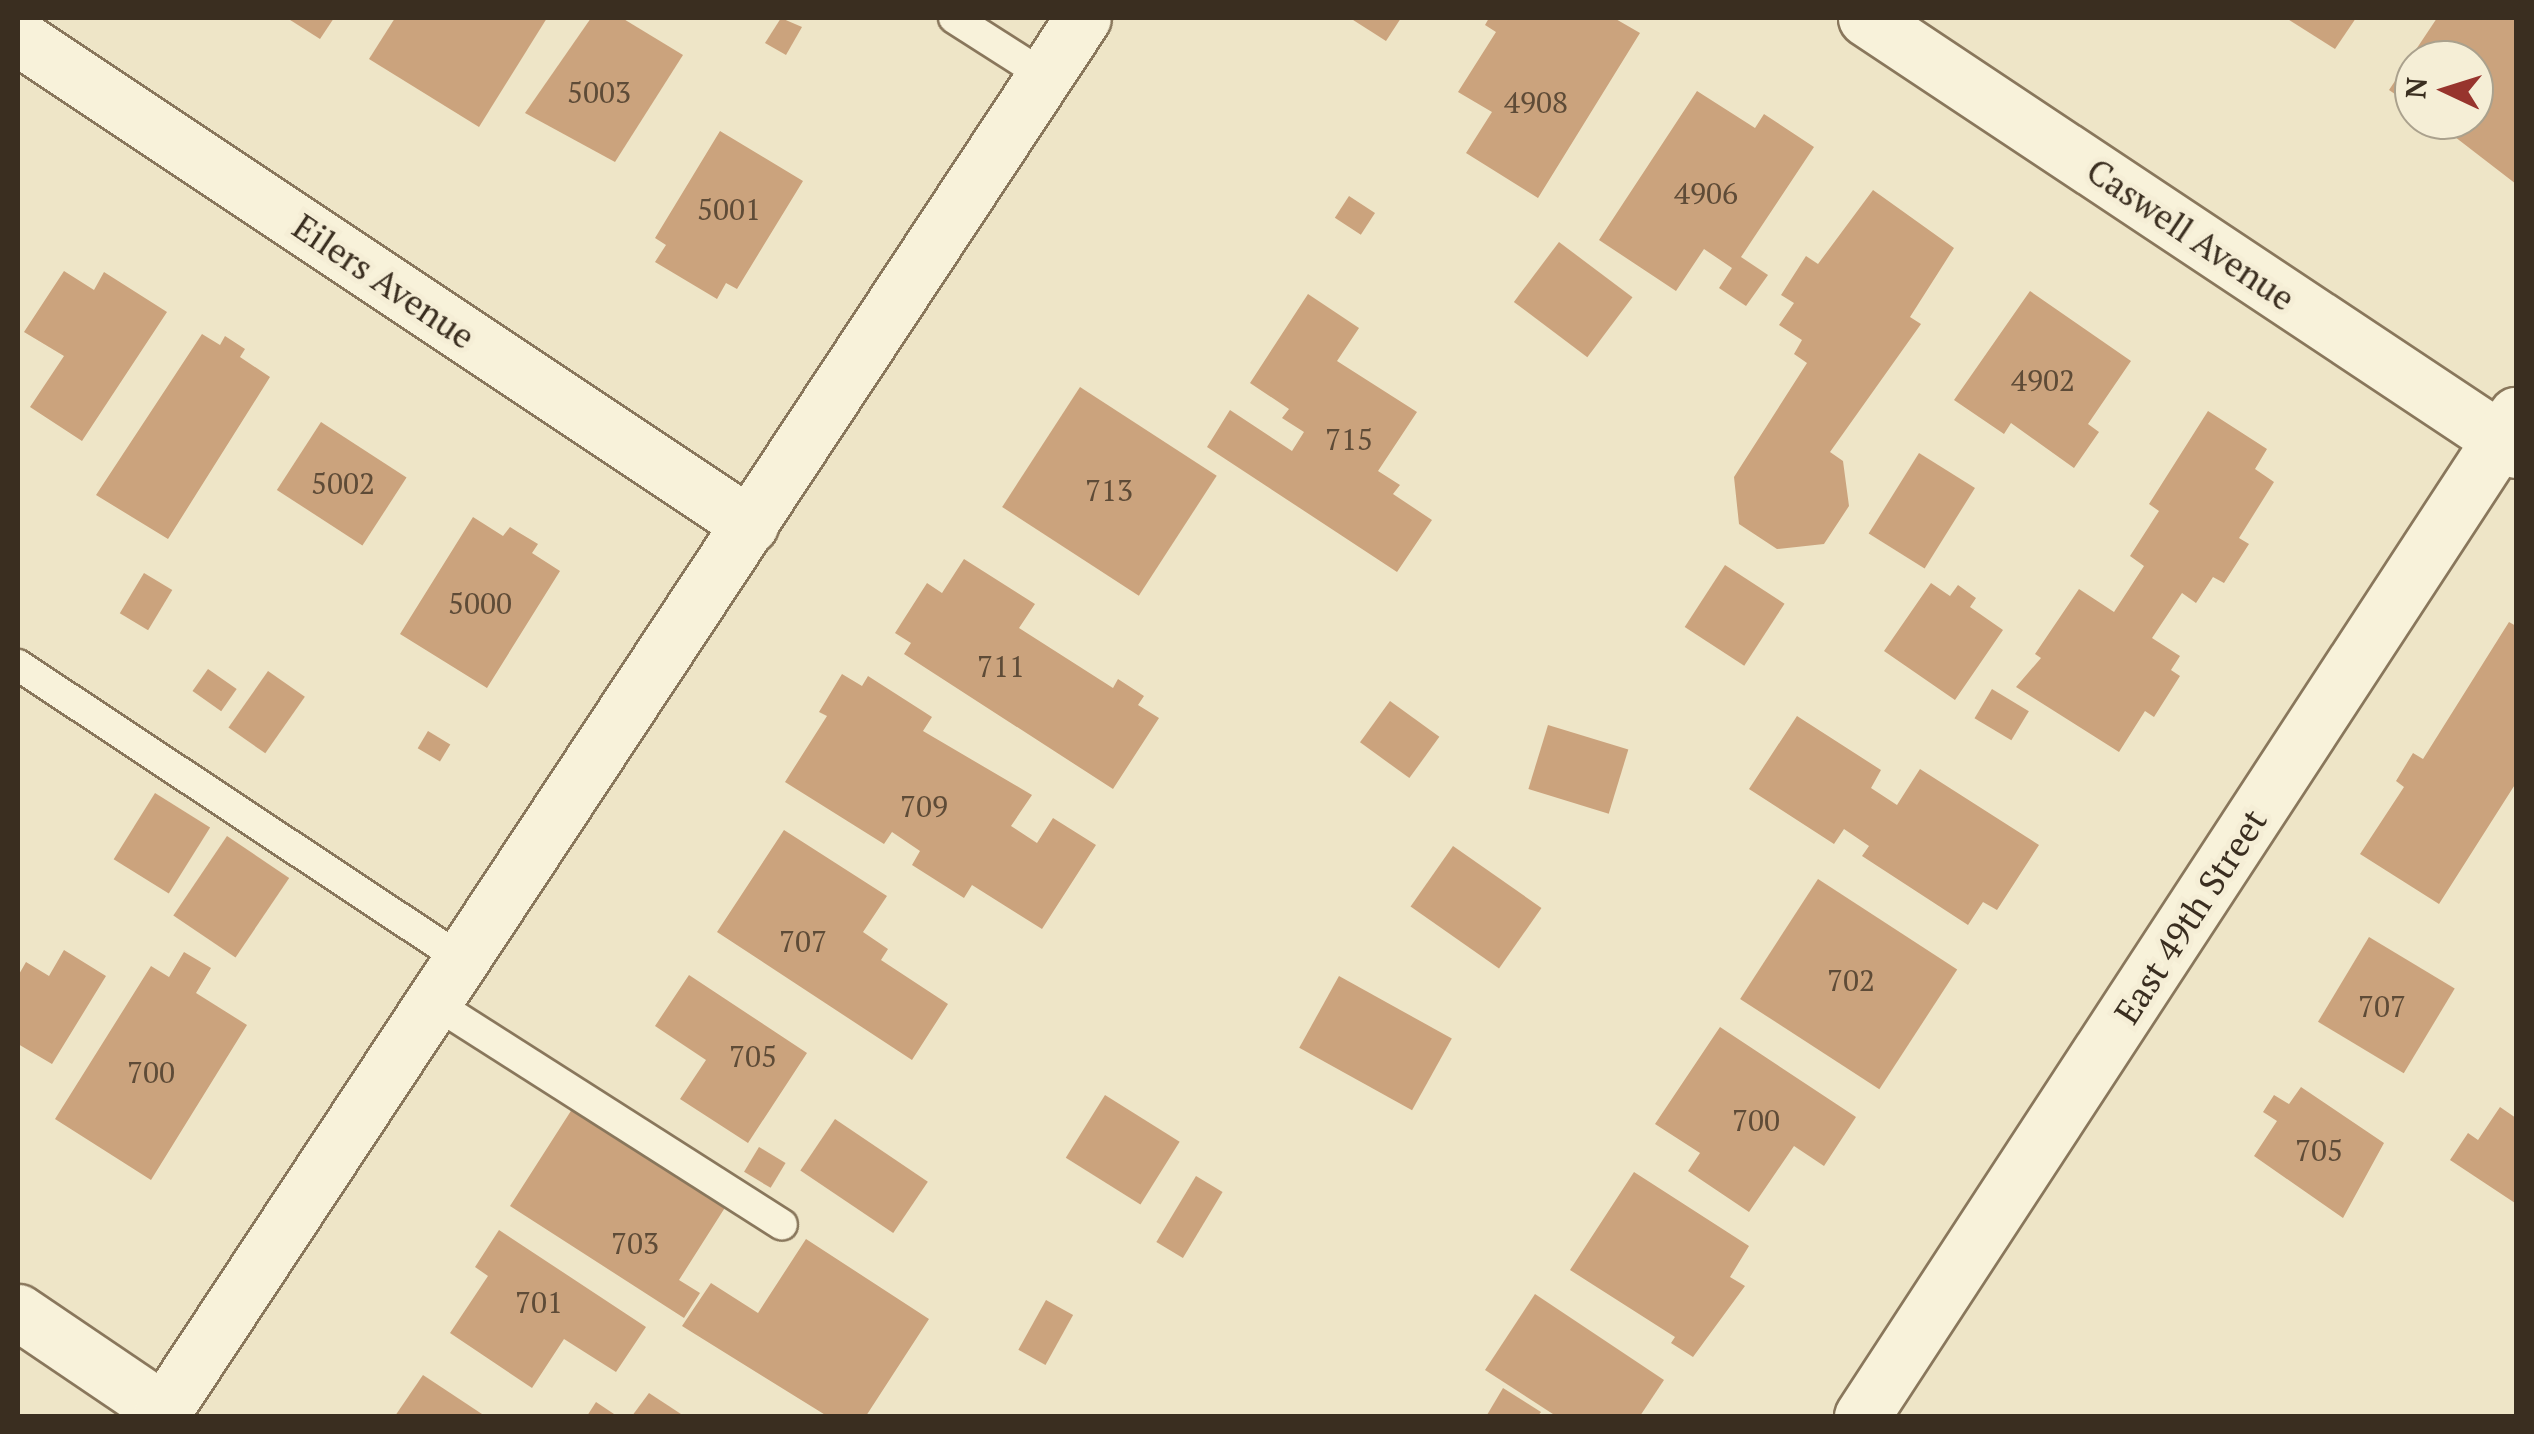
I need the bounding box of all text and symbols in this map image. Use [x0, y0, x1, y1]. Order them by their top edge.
north arrow [2394, 40, 2494, 140]
house number: 5003 [567, 74, 631, 110]
text: N [2396, 76, 2435, 100]
house number: 4908 [1504, 84, 1568, 120]
street label: Caswell Avenue [2079, 149, 2303, 319]
house number: 4906 [1674, 175, 1738, 211]
house number: 5001 [697, 191, 761, 227]
street label: Eilers Avenue [285, 205, 483, 357]
house number: 4902 [2011, 362, 2075, 398]
house number: 715 [1325, 421, 1373, 457]
house number: 5002 [311, 465, 375, 501]
house number: 713 [1085, 472, 1133, 508]
house number: 5000 [448, 585, 512, 621]
house number: 711 [977, 648, 1025, 684]
house number: 709 [900, 788, 948, 824]
street label: East 49th Street [2105, 801, 2275, 1031]
house number: 707 [779, 923, 827, 959]
house number: 702 [1827, 962, 1875, 998]
house number: 707 [2358, 988, 2406, 1024]
house number: 705 [729, 1038, 777, 1074]
house number: 700 [127, 1054, 175, 1090]
house number: 700 [1732, 1102, 1780, 1138]
house number: 705 [2295, 1132, 2343, 1168]
house number: 703 [611, 1225, 659, 1261]
house number: 701 [515, 1284, 563, 1320]

